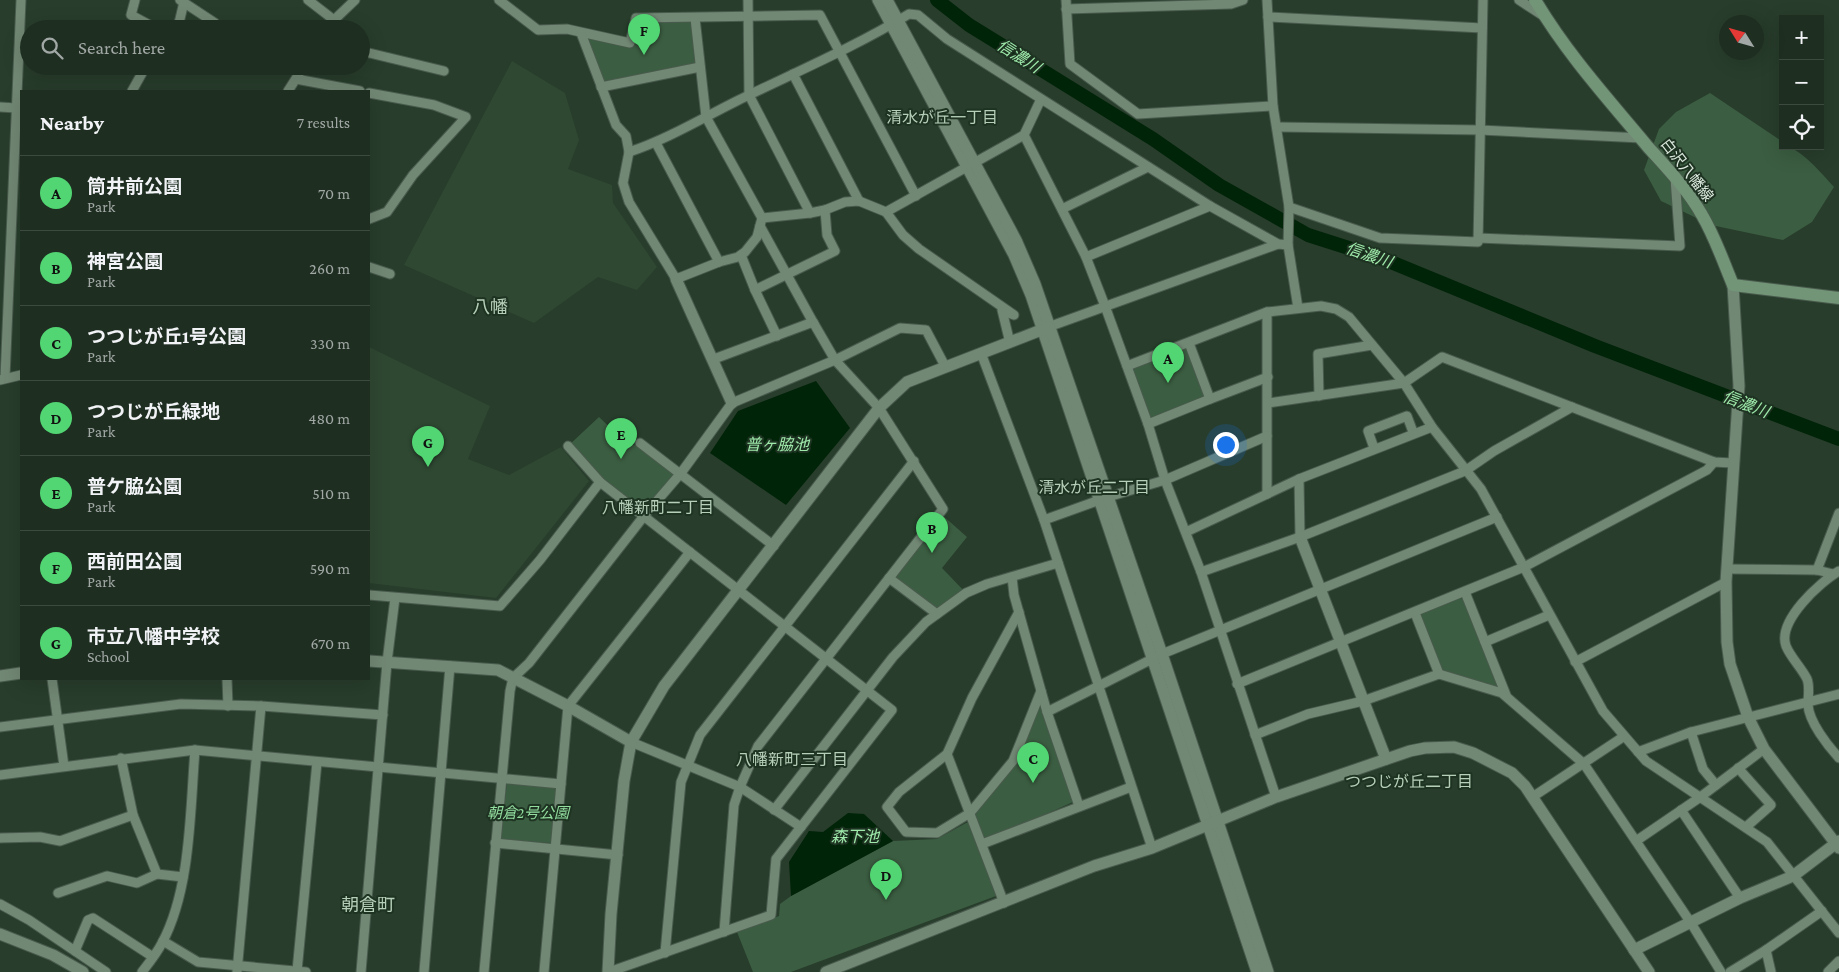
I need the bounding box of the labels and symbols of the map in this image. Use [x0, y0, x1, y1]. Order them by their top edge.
pin: F [628, 14, 660, 55]
north arrow [1719, 15, 1764, 60]
water label: 信濃川 [994, 36, 1046, 77]
district label: 清水が丘一丁目 [886, 109, 998, 126]
street label: 白沢八幡線 [1658, 136, 1716, 204]
water label: 信濃川 [1344, 239, 1396, 271]
district label: 八幡 [472, 297, 508, 317]
pin: A [1152, 342, 1184, 383]
water label: 信濃川 [1721, 387, 1773, 421]
pin: E [605, 418, 637, 459]
pin: G [412, 426, 444, 467]
your location [1213, 432, 1239, 458]
water label: 普ヶ脇池 [745, 436, 811, 453]
district label: 清水が丘二丁目 [1038, 479, 1150, 496]
district label: 八幡新町二丁目 [602, 499, 714, 516]
pin: B [916, 512, 948, 553]
pin: C [1017, 742, 1049, 783]
district label: 八幡新町三丁目 [736, 751, 848, 768]
district label: つつじが丘二丁目 [1345, 773, 1473, 790]
park label: 朝倉2号公園 [487, 805, 571, 821]
water label: 森下池 [831, 828, 881, 845]
pin: D [870, 859, 902, 900]
district label: 朝倉町 [341, 895, 395, 915]

